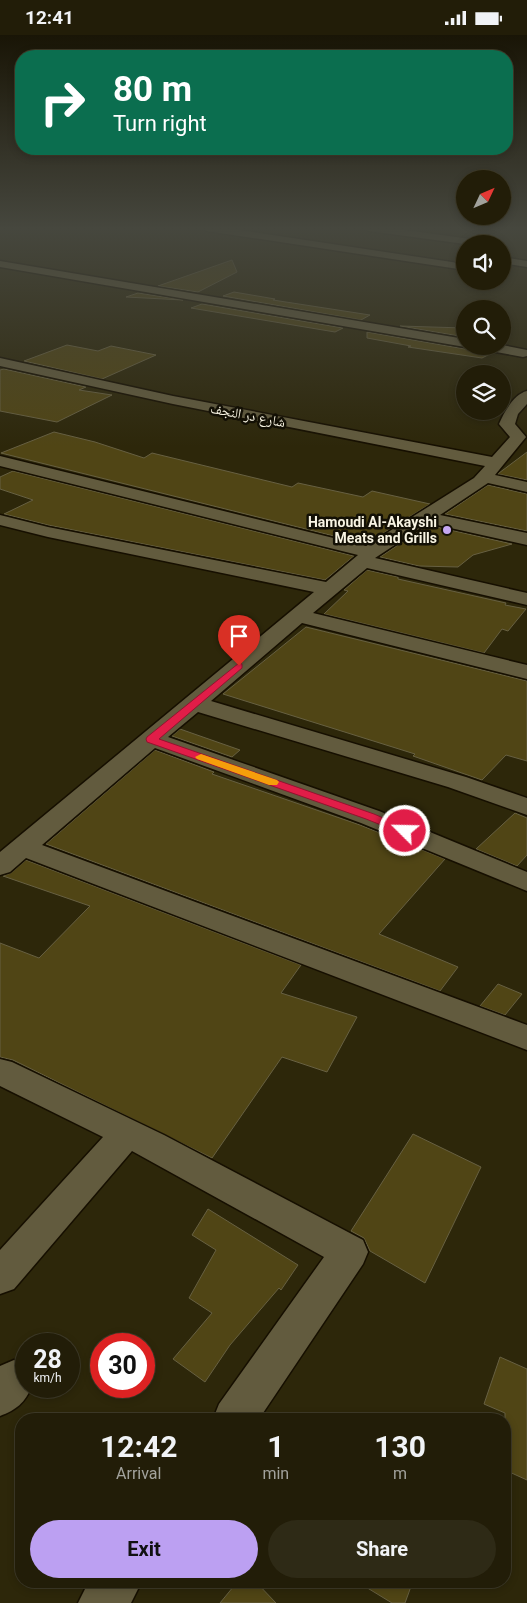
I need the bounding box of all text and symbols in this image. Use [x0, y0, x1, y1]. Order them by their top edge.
text: 12:41 [25, 6, 74, 29]
text: 80 m [113, 69, 192, 110]
icon: right [30, 70, 95, 135]
text: Turn right [113, 111, 207, 136]
north arrow [456, 170, 511, 225]
map controls [456, 170, 511, 420]
button: sound [456, 235, 511, 290]
button: search [456, 300, 511, 355]
button: layers [456, 365, 511, 420]
street label: شارع در النجف [209, 400, 287, 432]
place label: Hamoudi Al-Akayshi Meats and Grills [308, 514, 437, 546]
marker: Hamoudi Al-Akayshi Meats and Grills [441, 524, 453, 536]
pin [218, 615, 260, 666]
icon: arrive [225, 622, 253, 650]
position arrow [378, 804, 430, 856]
speed limit sign: 30 [90, 1333, 155, 1398]
text: 28 [33, 1345, 62, 1374]
text: km/h [33, 1371, 62, 1385]
text: 12:42 [100, 1429, 177, 1464]
text: 1 [267, 1429, 284, 1464]
text: 130 [374, 1429, 426, 1464]
text: Arrival [116, 1464, 161, 1483]
text: min [262, 1464, 289, 1483]
text: m [393, 1464, 407, 1483]
button: Exit [30, 1520, 258, 1578]
button: Share [268, 1520, 496, 1578]

